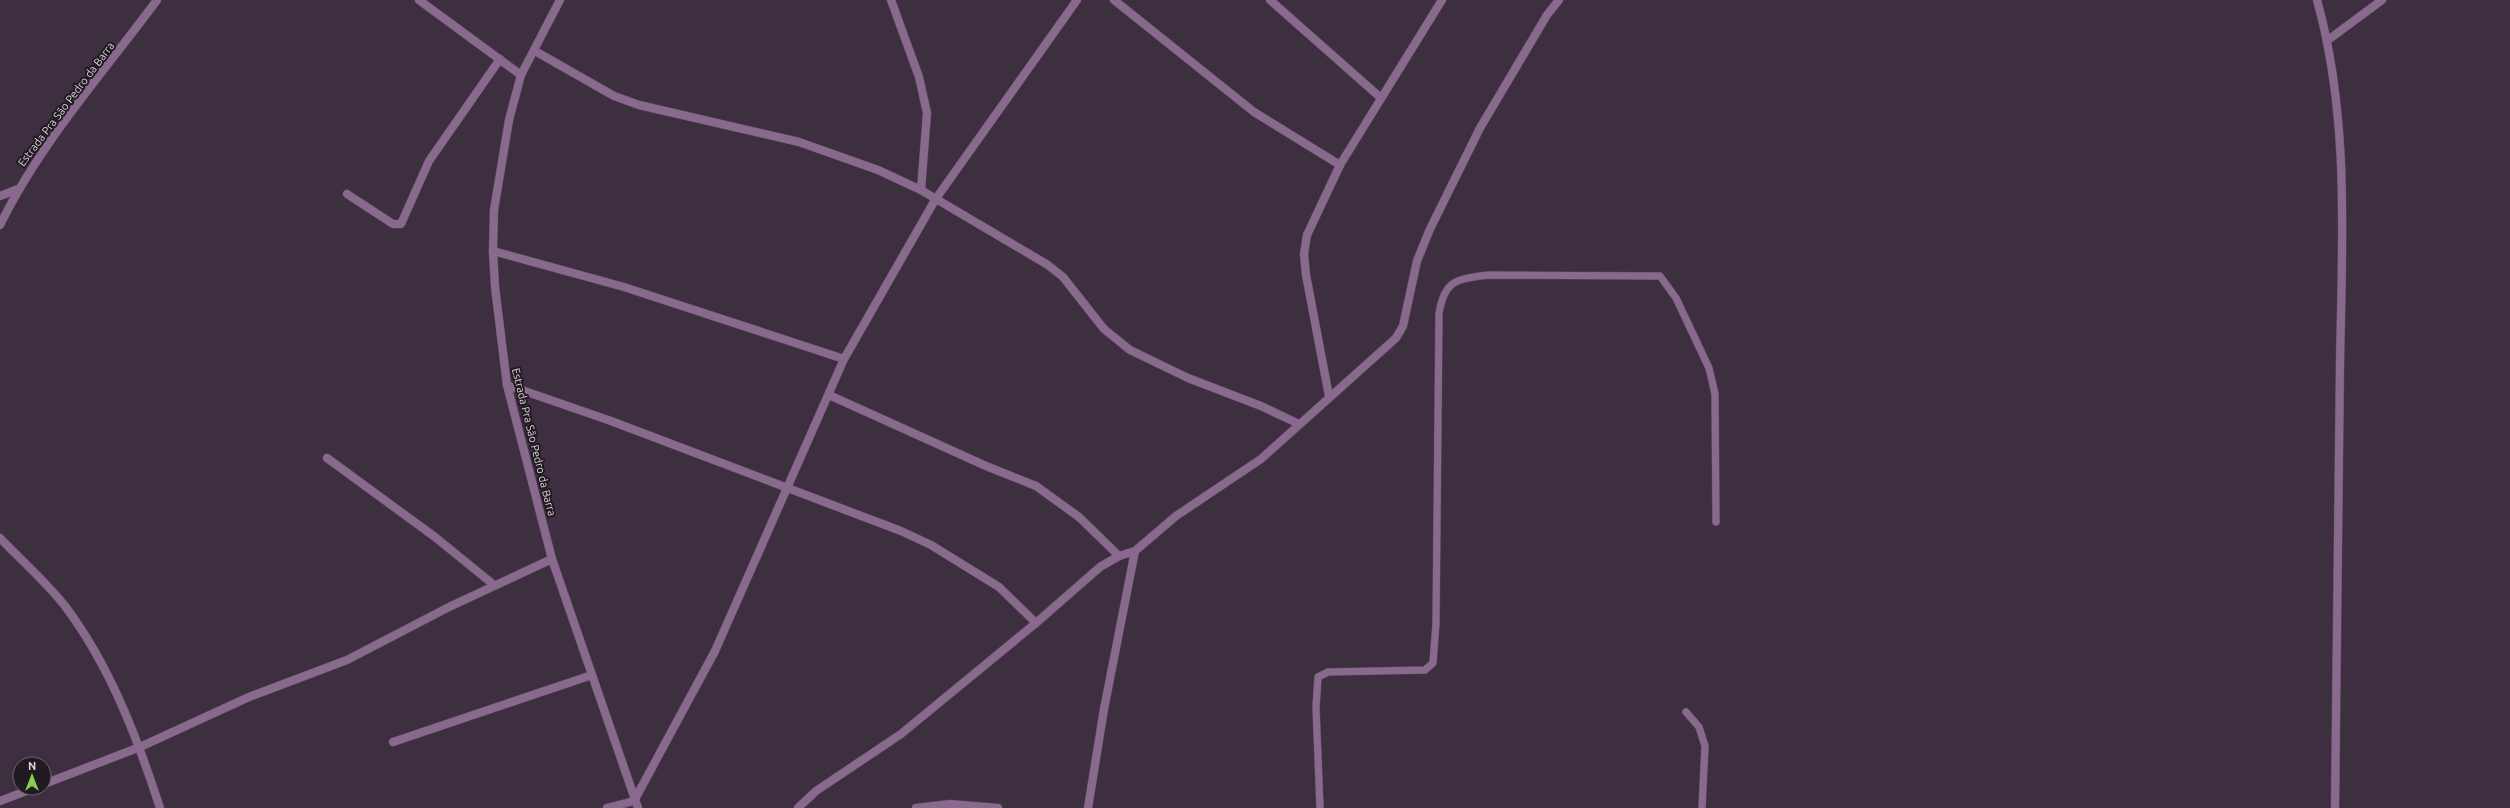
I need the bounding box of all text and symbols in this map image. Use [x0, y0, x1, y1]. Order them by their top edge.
street label: Estrada Pra São Pedro da Barra [15, 40, 117, 168]
street label: Estrada Pra São Pedro da Barra [510, 367, 558, 517]
north arrow [12, 756, 52, 796]
text: N [28, 760, 36, 772]

